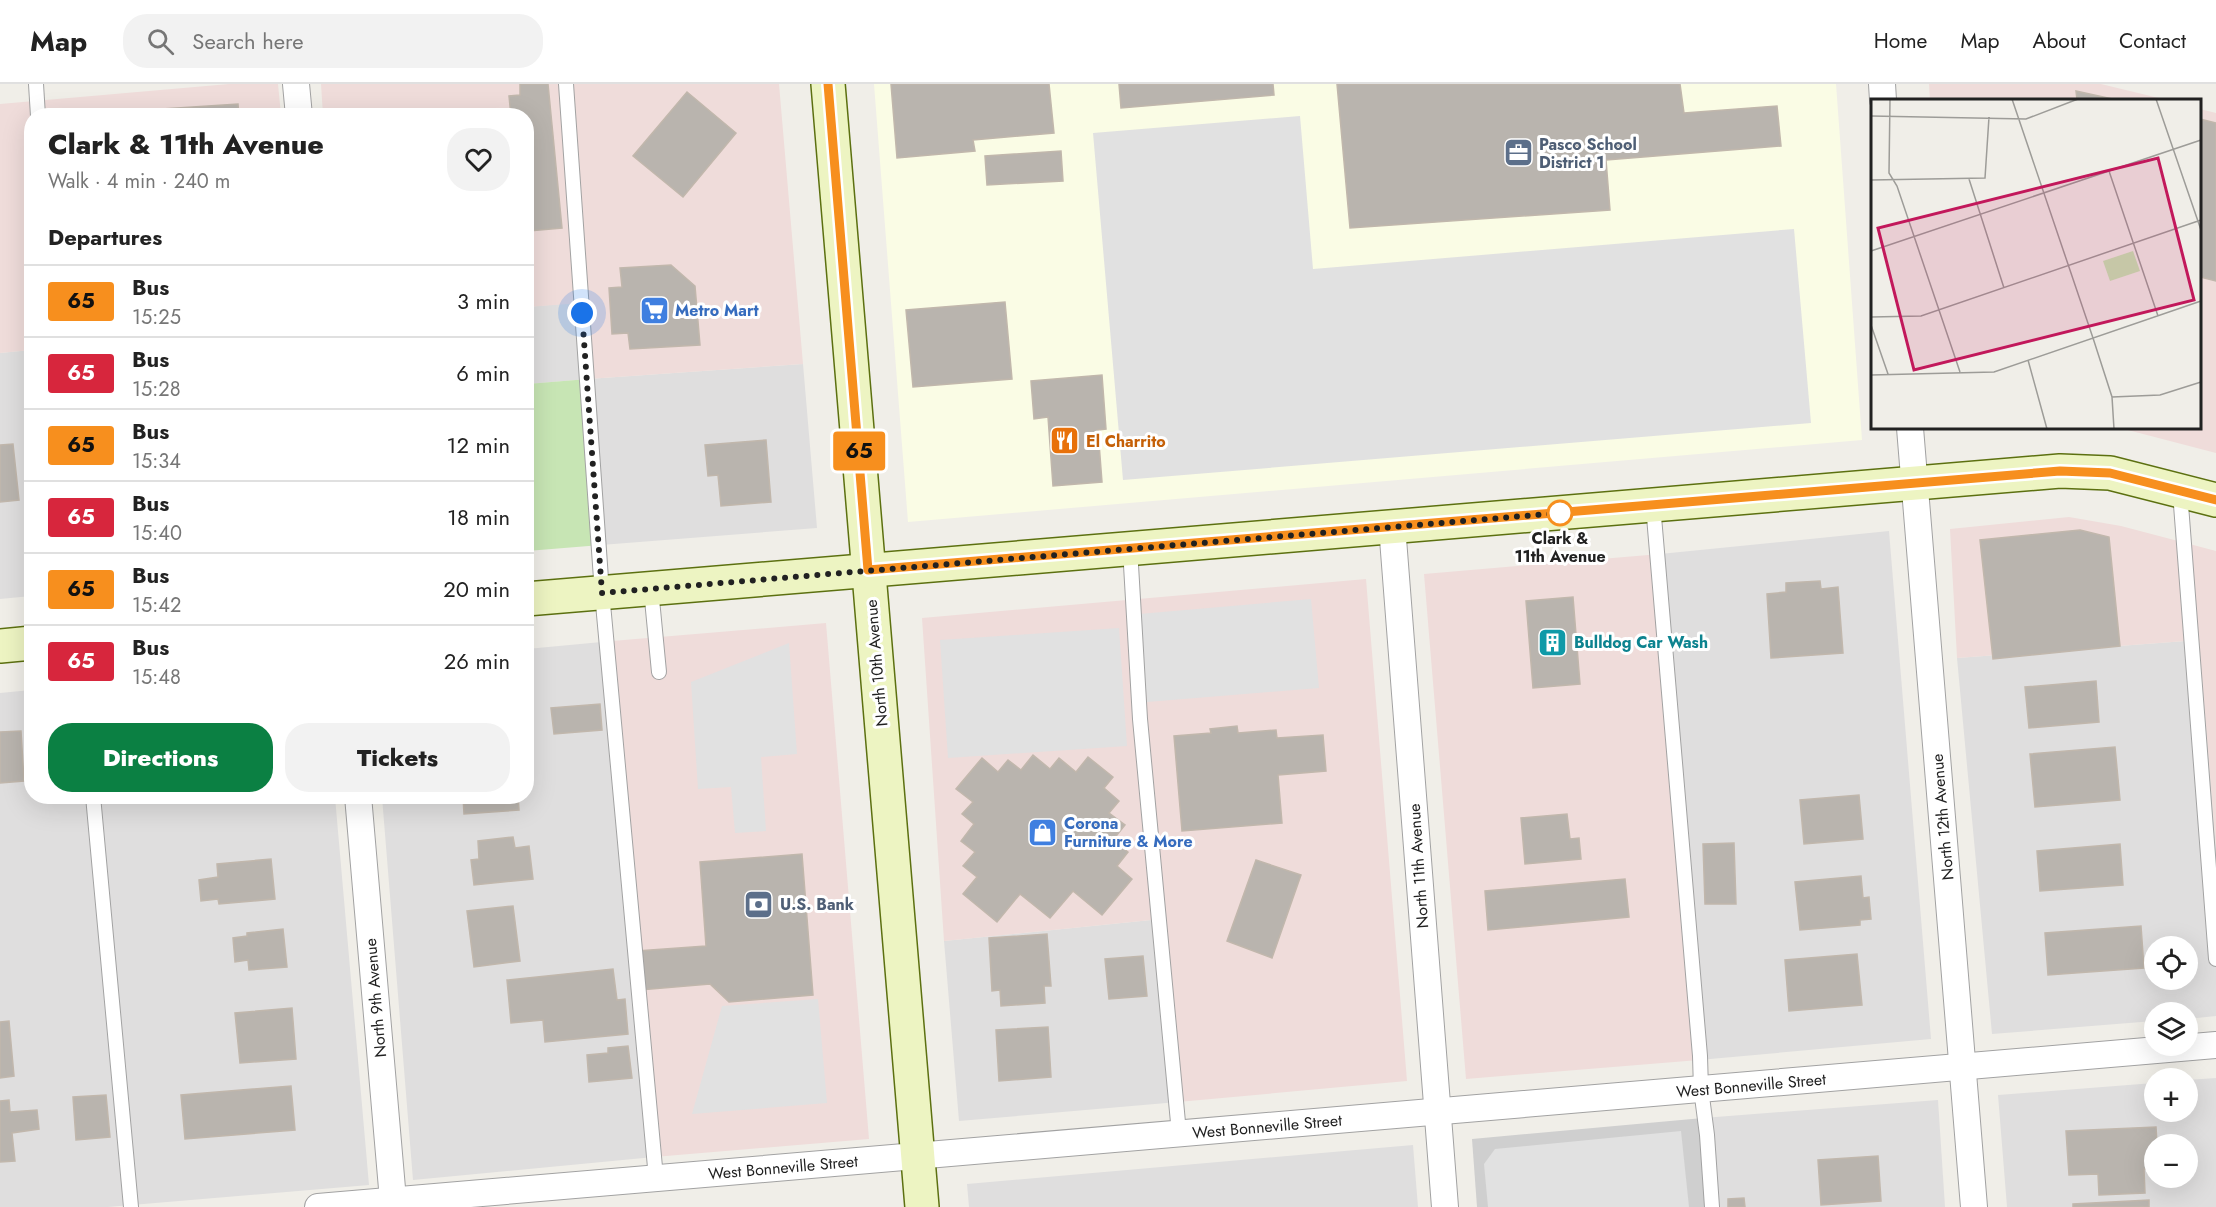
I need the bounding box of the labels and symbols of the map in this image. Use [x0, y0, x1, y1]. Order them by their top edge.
inset map [1871, 99, 2201, 429]
place label: Pasco School District 1 [1539, 133, 1637, 174]
office icon: Pasco School District 1 [1502, 137, 1534, 169]
supermarket icon: Metro Mart [638, 294, 670, 326]
your location [567, 298, 597, 328]
place label: Metro Mart [675, 299, 760, 322]
restaurant icon: El Charrito [1049, 425, 1081, 457]
place label: El Charrito [1086, 430, 1166, 453]
line badge: 65 [832, 432, 886, 470]
marker: Clark & 11th Avenue [1547, 500, 1573, 526]
place label: Clark & 11th Avenue [1514, 527, 1606, 568]
street label: North 10th Avenue [859, 599, 894, 727]
building icon: Bulldog Car Wash [1537, 626, 1569, 658]
place label: Bulldog Car Wash [1574, 631, 1708, 654]
street label: North 12th Avenue [1926, 753, 1959, 881]
street label: North 11th Avenue [1403, 803, 1434, 929]
place label: Corona Furniture & More [1064, 812, 1193, 853]
shop icon: Corona Furniture & More [1027, 816, 1059, 848]
bank icon: U.S. Bank [743, 888, 775, 920]
place label: U.S. Bank [780, 893, 855, 916]
street label: North 9th Avenue [359, 937, 392, 1059]
street label: West Bonneville Street [1675, 1067, 1827, 1103]
street label: West Bonneville Street [1191, 1108, 1343, 1144]
street label: West Bonneville Street [707, 1149, 859, 1185]

